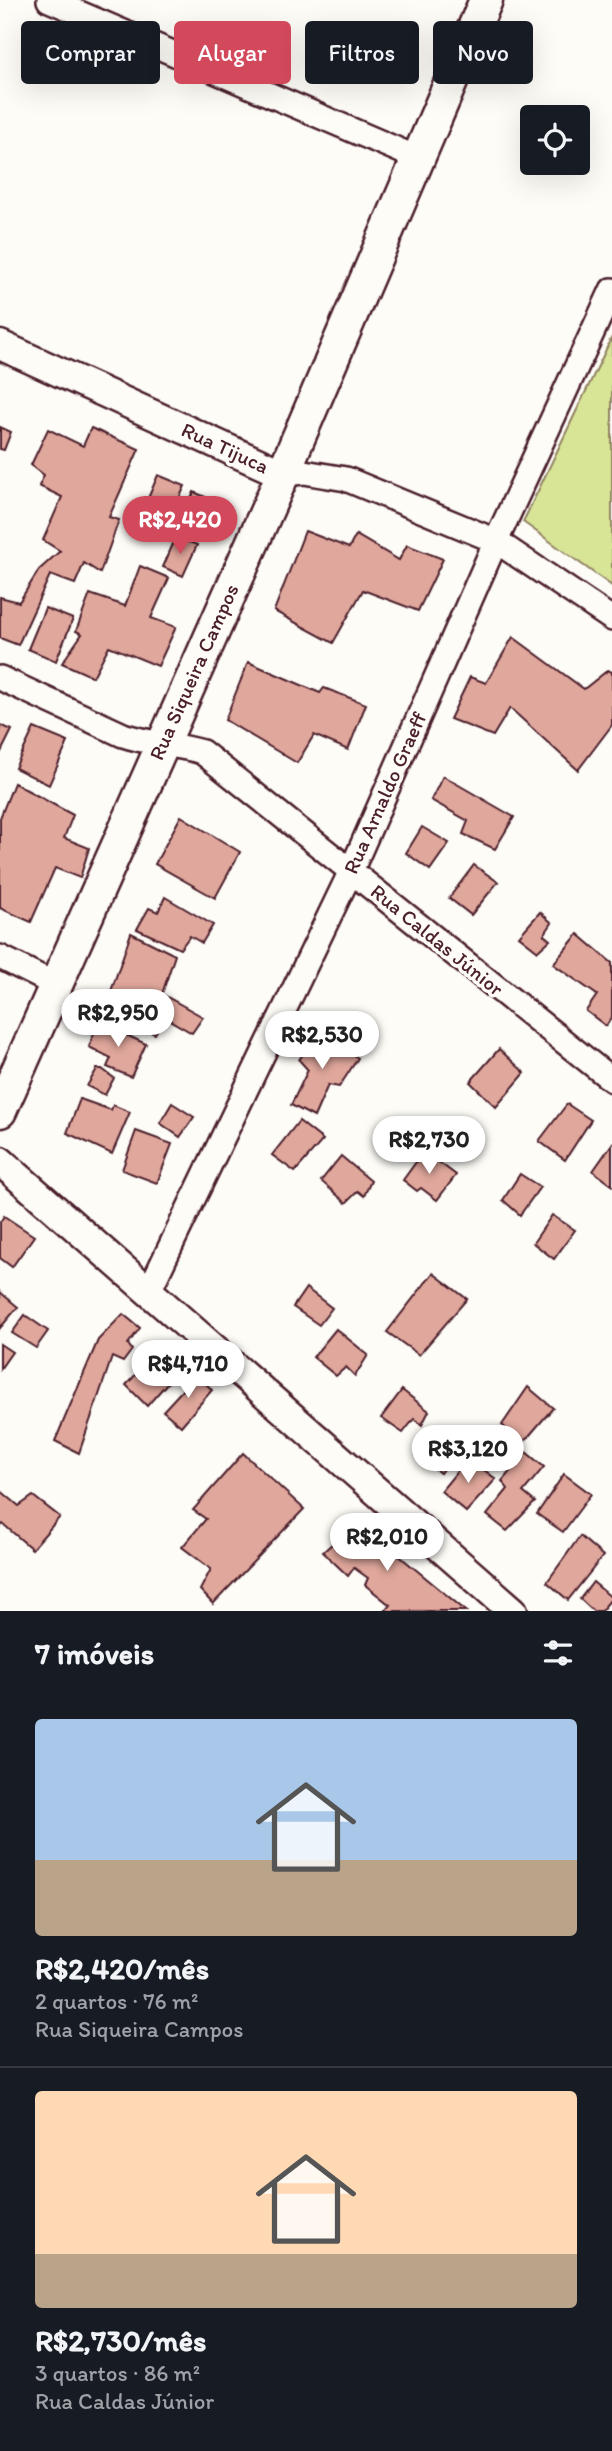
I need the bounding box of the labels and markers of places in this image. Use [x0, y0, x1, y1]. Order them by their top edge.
pin: R$2,420 [115, 496, 245, 556]
pin: R$2,950 [53, 990, 183, 1049]
pin: R$2,530 [257, 1012, 387, 1071]
pin: R$2,730 [364, 1116, 494, 1176]
pin: R$4,710 [123, 1340, 253, 1400]
pin: R$3,120 [403, 1426, 533, 1485]
pin: R$2,010 [322, 1514, 452, 1573]

